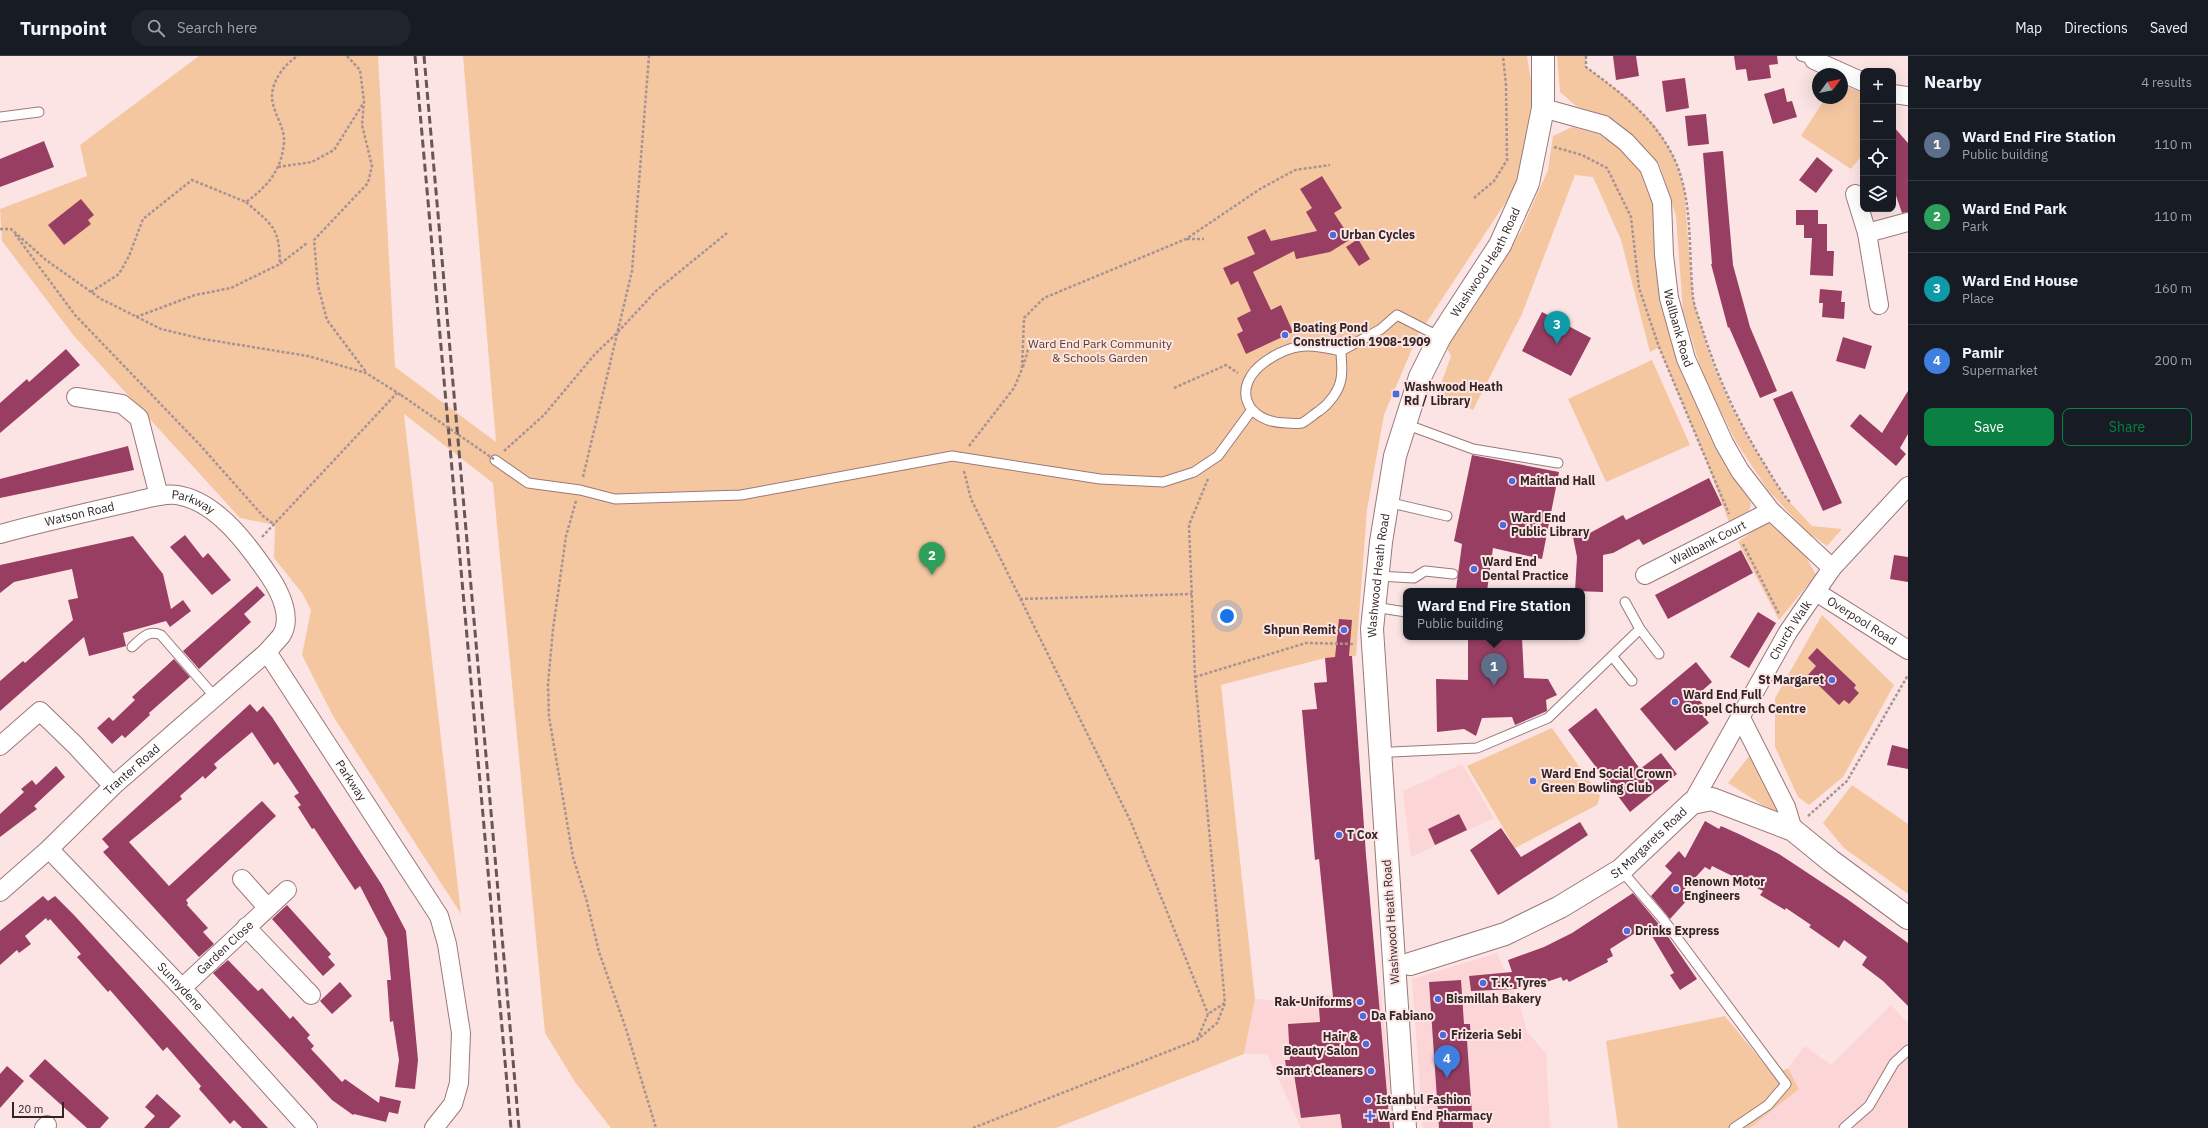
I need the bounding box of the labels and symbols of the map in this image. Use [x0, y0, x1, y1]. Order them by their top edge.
north arrow [1812, 68, 1848, 104]
street label: Washwood Heath Road [1447, 205, 1523, 320]
place label: Urban Cycles [1341, 227, 1415, 242]
marker: Urban Cycles [1328, 230, 1338, 240]
street label: Wallbank Road [1661, 288, 1697, 369]
pin: 3 [1544, 311, 1570, 344]
place label: Boating Pond Construction 1908-1909 [1293, 320, 1431, 349]
marker: Boating Pond Construction 1908-1909 [1280, 330, 1290, 340]
park label: Ward End Park Community & Schools Garden [1028, 336, 1172, 365]
place label: Washwood Heath Rd / Library [1404, 379, 1503, 408]
marker: Washwood Heath Rd / Library [1391, 389, 1401, 399]
place label: Maitland Hall [1520, 473, 1595, 488]
marker: Maitland Hall [1507, 476, 1517, 486]
street label: Parkway [171, 486, 218, 517]
street label: Watson Road [43, 498, 116, 529]
place label: Ward End Public Library [1511, 510, 1590, 539]
street label: Washwood Heath Road [1364, 512, 1393, 638]
street label: Wallbank Court [1668, 517, 1748, 568]
marker: Ward End Public Library [1498, 520, 1508, 530]
pin: 2 [919, 542, 945, 575]
place label: Ward End Dental Practice [1482, 554, 1569, 583]
marker: Ward End Dental Practice [1469, 564, 1479, 574]
street label: Overpool Road [1824, 593, 1900, 648]
street label: Church Walk [1766, 597, 1815, 662]
your location [1217, 606, 1237, 626]
place label: Shpun Remit [1264, 622, 1336, 637]
marker: Shpun Remit [1339, 625, 1349, 635]
pin: 1 [1481, 653, 1507, 686]
place label: St Margaret [1758, 672, 1824, 687]
marker: St Margaret [1827, 675, 1837, 685]
place label: Ward End Full Gospel Church Centre [1683, 687, 1806, 716]
marker: Ward End Full Gospel Church Centre [1670, 697, 1680, 707]
street label: Tranter Road [100, 741, 163, 798]
street label: Parkway [332, 757, 370, 804]
place label: Ward End Social Crown Green Bowling Club [1541, 766, 1672, 795]
marker: Ward End Social Crown Green Bowling Club [1528, 776, 1538, 786]
street label: St Margarets Road [1608, 804, 1690, 881]
place label: T Cox [1347, 827, 1378, 842]
marker: T Cox [1334, 830, 1344, 840]
street label: Washwood Heath Road [1379, 859, 1402, 985]
place label: Renown Motor Engineers [1684, 874, 1765, 903]
marker: Renown Motor Engineers [1671, 884, 1681, 894]
street label: Garden Close [193, 917, 257, 978]
place label: Drinks Express [1635, 923, 1719, 938]
marker: Drinks Express [1622, 926, 1632, 936]
street label: Sunnydene [154, 959, 207, 1014]
place label: T.K. Tyres [1491, 975, 1547, 990]
marker: T.K. Tyres [1478, 978, 1488, 988]
place label: Bismillah Bakery [1446, 991, 1542, 1006]
place label: Rak-Uniforms [1274, 994, 1352, 1009]
marker: Bismillah Bakery [1433, 994, 1443, 1004]
marker: Rak-Uniforms [1355, 997, 1365, 1007]
place label: Da Fabiano [1371, 1008, 1434, 1023]
marker: Da Fabiano [1358, 1011, 1368, 1021]
place label: Frizeria Sebi [1451, 1027, 1522, 1042]
place label: Hair & Beauty Salon [1284, 1029, 1358, 1058]
marker: Frizeria Sebi [1438, 1030, 1448, 1040]
marker: Hair & Beauty Salon [1361, 1039, 1371, 1049]
pin: 4 [1434, 1045, 1460, 1078]
place label: Smart Cleaners [1276, 1063, 1363, 1078]
marker: Smart Cleaners [1366, 1066, 1376, 1076]
place label: Istanbul Fashion [1376, 1092, 1471, 1107]
marker: Istanbul Fashion [1363, 1095, 1373, 1105]
scale bar [12, 1100, 64, 1119]
place label: Ward End Pharmacy [1378, 1108, 1493, 1123]
marker: Ward End Pharmacy [1365, 1111, 1375, 1121]

